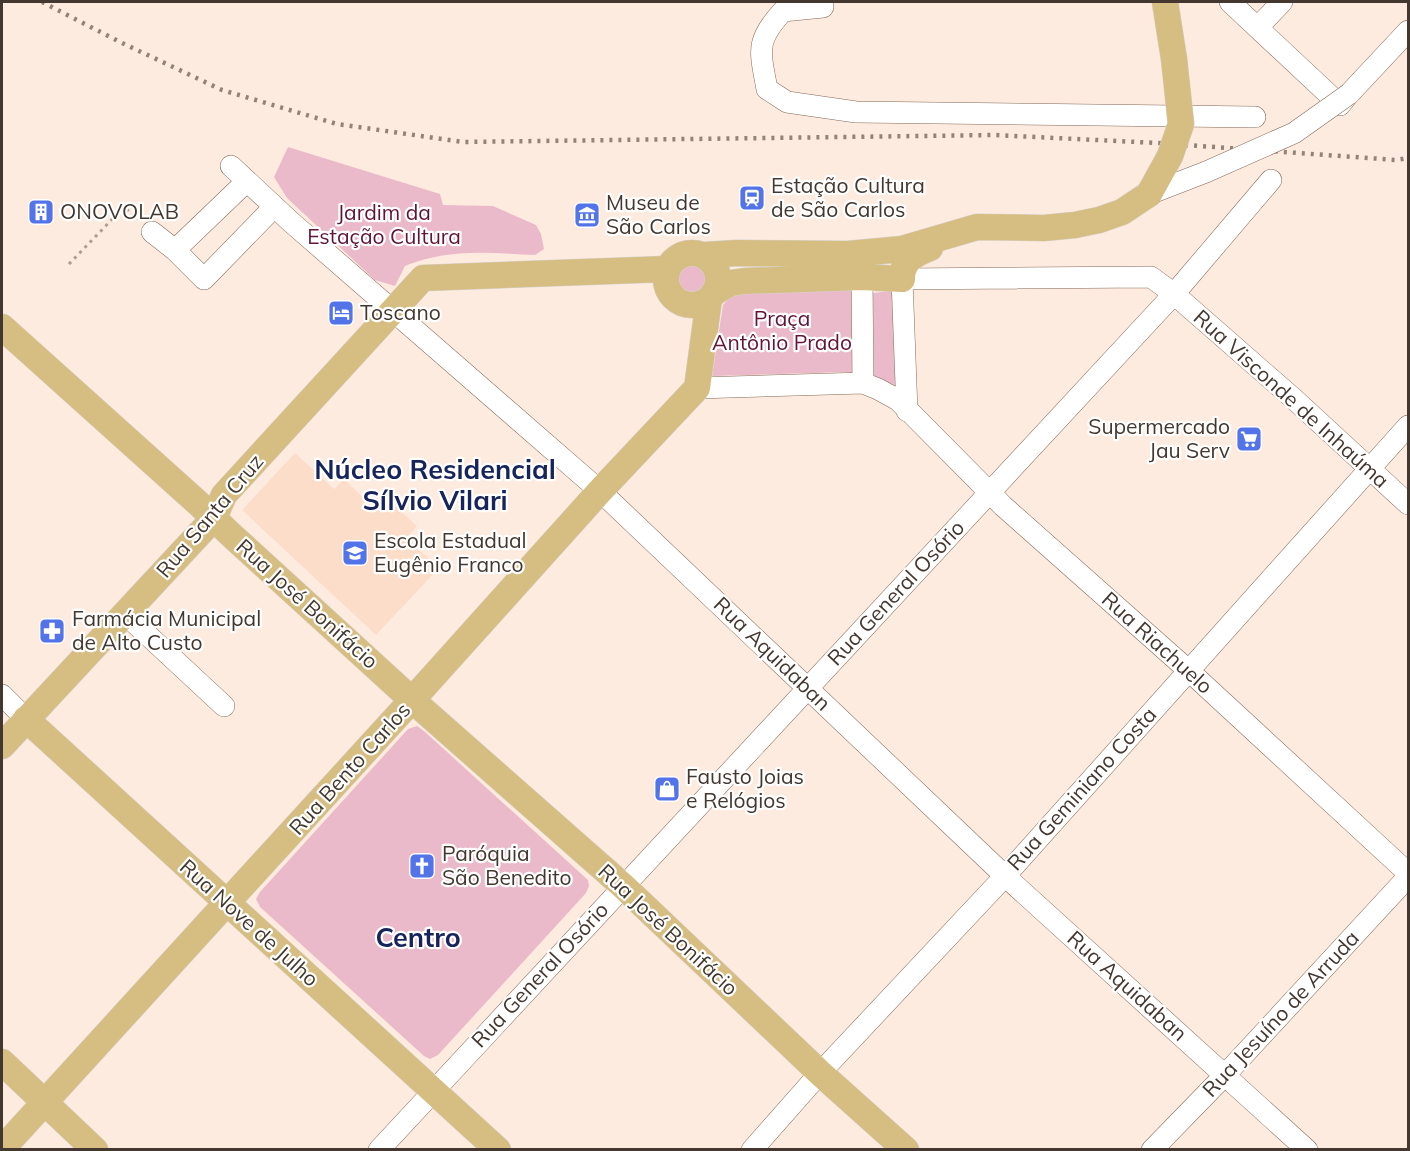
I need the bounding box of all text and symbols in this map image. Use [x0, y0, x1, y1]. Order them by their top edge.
place label: Estação Cultura de São Carlos [771, 172, 925, 222]
station icon: Estação Cultura de São Carlos [737, 183, 767, 213]
place label: Museu de São Carlos [606, 189, 711, 239]
building icon: ONOVOLAB [26, 197, 56, 227]
place label: ONOVOLAB [60, 198, 179, 224]
park label: Jardim da Estação Cultura [307, 199, 461, 249]
museum icon: Museu de São Carlos [572, 200, 602, 230]
hotel icon: Toscano [326, 298, 356, 328]
place label: Toscano [360, 299, 441, 325]
street label: Rua Visconde de Inhaúma [1189, 304, 1395, 493]
park label: Praça Antônio Prado [712, 305, 852, 355]
place label: Supermercado Jau Serv [1088, 413, 1230, 463]
supermarket icon: Supermercado Jau Serv [1234, 424, 1264, 454]
street label: Rua Santa Cruz [150, 448, 268, 582]
district label: Núcleo Residencial Sílvio Vilari [314, 452, 556, 517]
street label: Rua General Osório [821, 514, 969, 670]
place label: Escola Estadual Eugênio Franco [374, 527, 527, 577]
street label: Rua José Bonifácio [231, 533, 384, 674]
school or university icon: Escola Estadual Eugênio Franco [340, 538, 370, 568]
street label: Rua Riachuelo [1097, 586, 1218, 699]
street label: Rua Aquidaban [709, 591, 837, 716]
place label: Farmácia Municipal de Alto Custo [72, 605, 261, 655]
pharmacy icon: Farmácia Municipal de Alto Custo [37, 616, 67, 646]
street label: Rua Bento Carlos [283, 697, 415, 840]
street label: Rua Geminiano Costa [1001, 701, 1161, 875]
place label: Fausto Joias e Relógios [686, 763, 804, 813]
shop icon: Fausto Joias e Relógios [652, 774, 682, 804]
place label: Paróquia São Benedito [442, 840, 571, 890]
church icon: Paróquia São Benedito [407, 851, 437, 881]
street label: Rua Nove de Julho [175, 853, 325, 991]
street label: Rua José Bonifácio [593, 858, 744, 1001]
street label: Rua General Osório [465, 896, 613, 1052]
district label: Centro [375, 920, 461, 954]
street label: Rua Aquidaban [1062, 925, 1193, 1046]
street label: Rua Jesuíno de Arruda [1196, 925, 1364, 1102]

